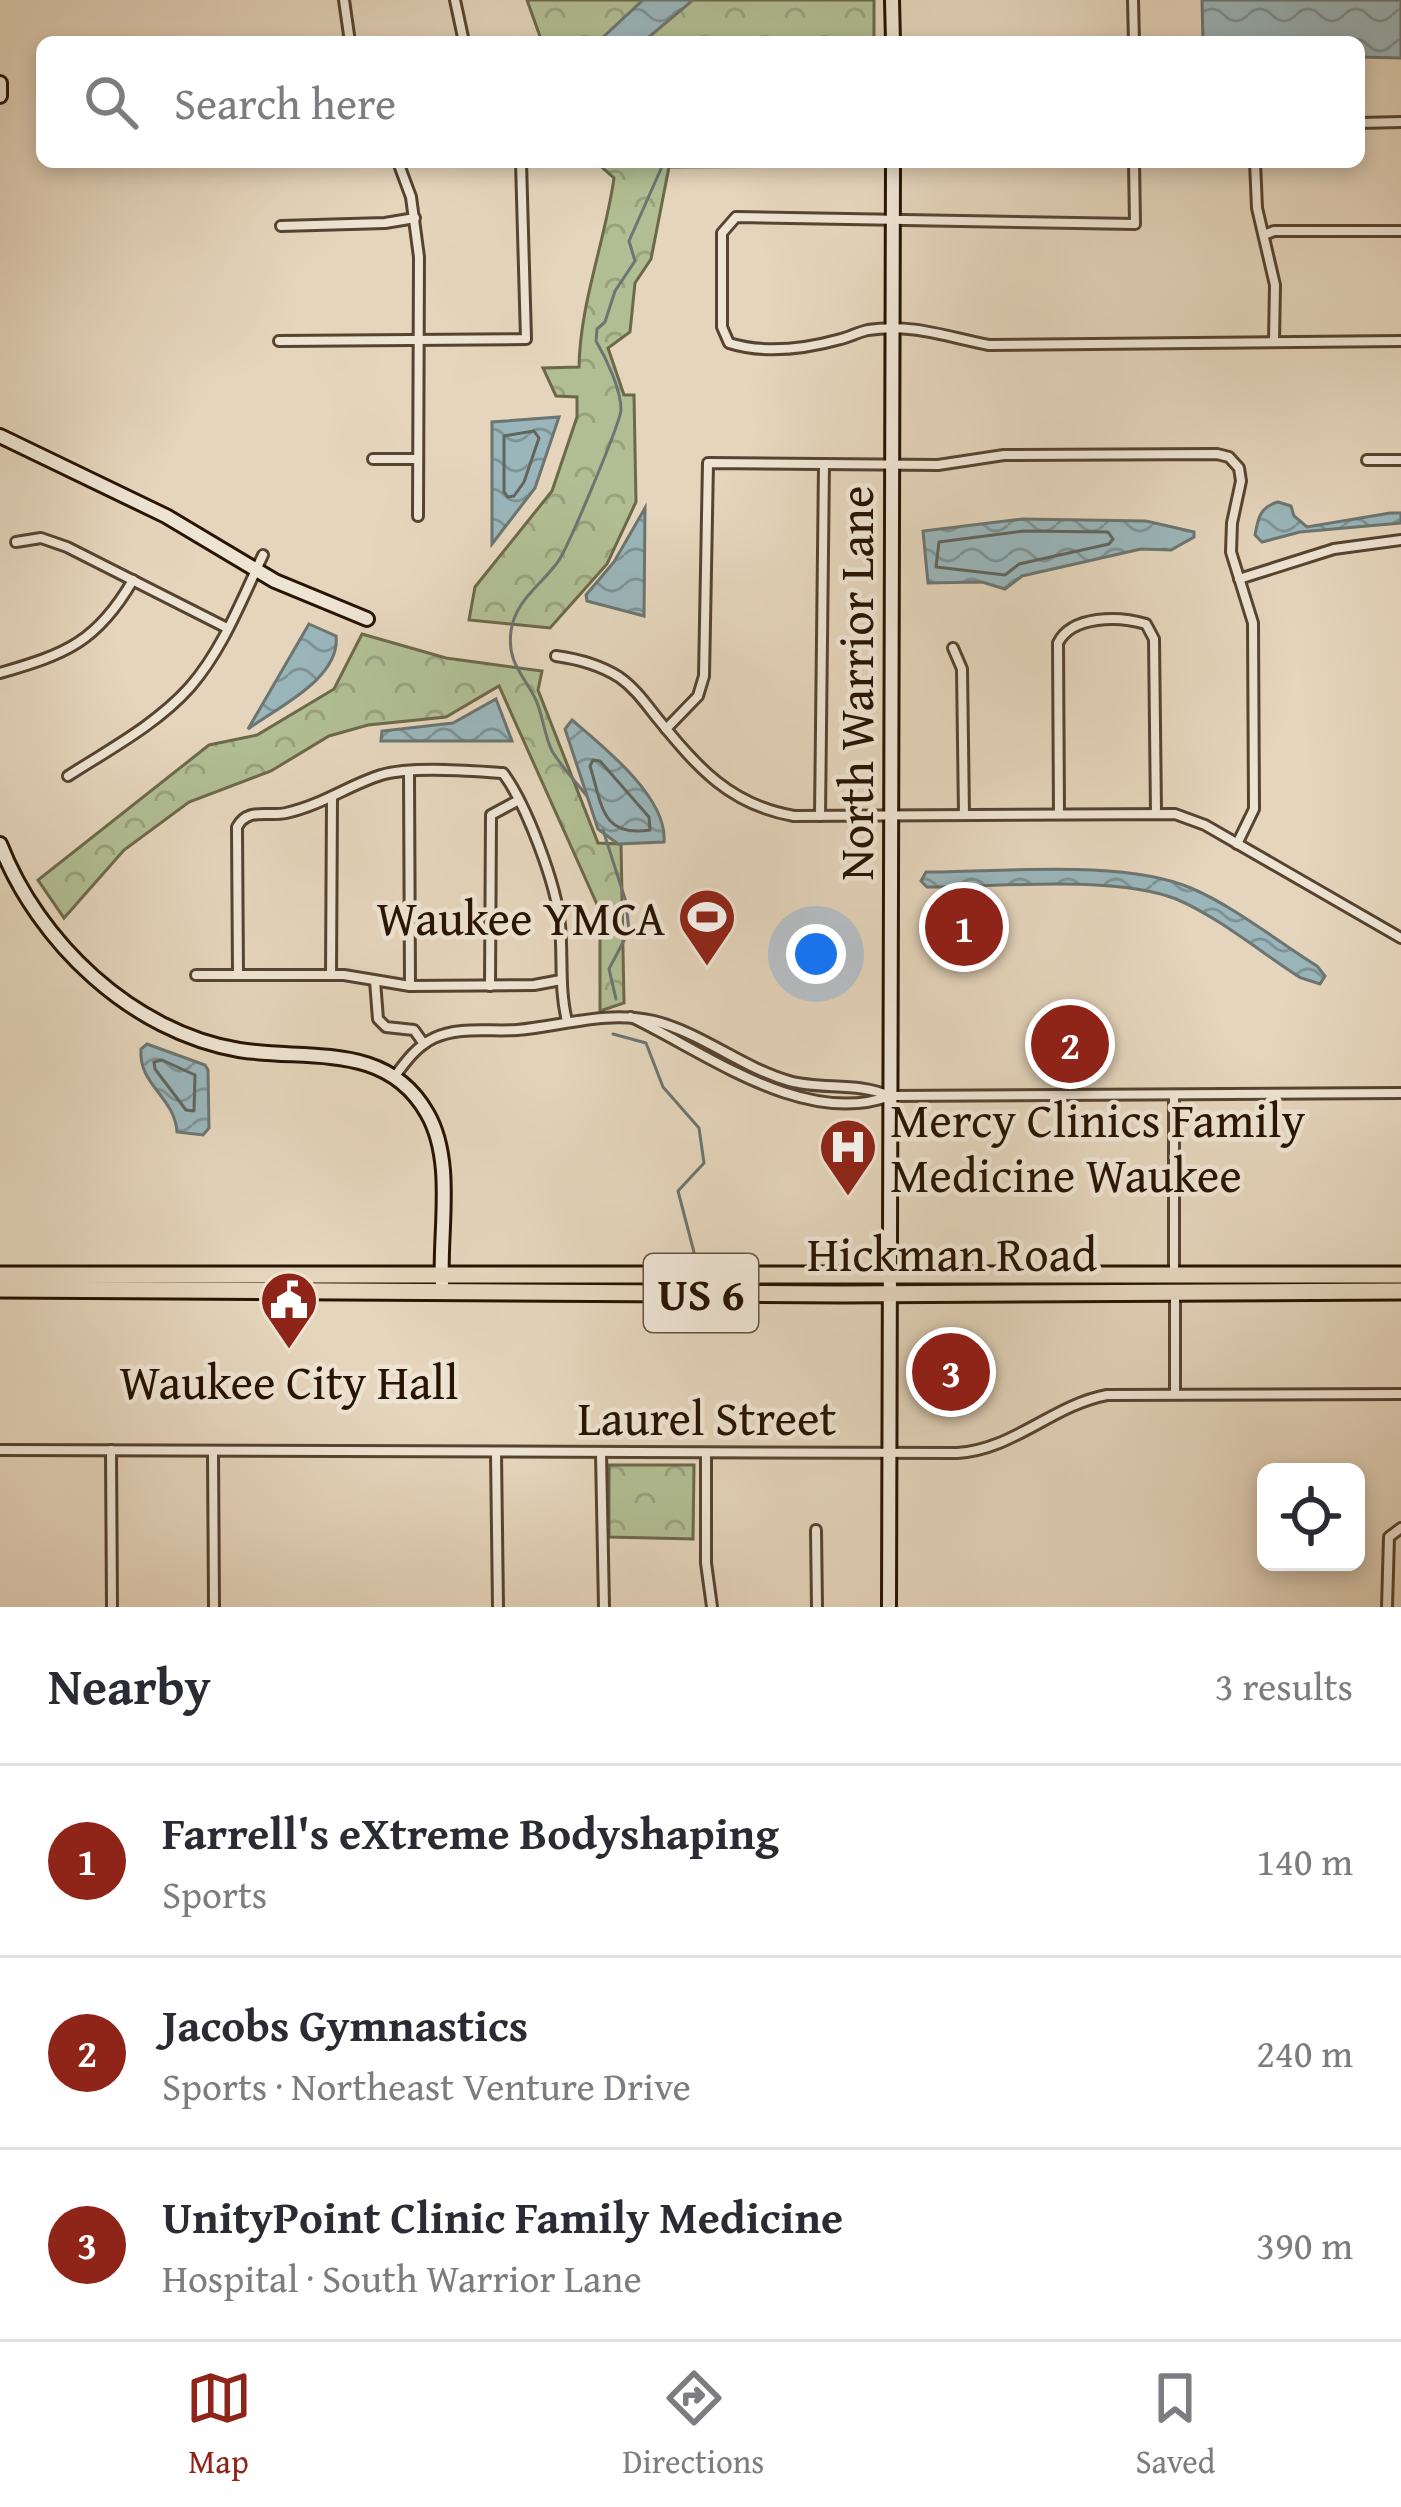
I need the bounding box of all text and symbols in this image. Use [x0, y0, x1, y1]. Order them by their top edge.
search box [36, 36, 1365, 168]
icon: search [78, 69, 144, 135]
text: Search here [174, 70, 396, 135]
street label: North Warrior Lane [820, 485, 891, 881]
place label: Waukee YMCA [376, 882, 665, 953]
pin: 1 [925, 882, 1003, 972]
sports icon: Waukee YMCA [676, 886, 738, 968]
your location [786, 924, 846, 984]
pin: 2 [1031, 999, 1109, 1089]
place label: Mercy Clinics Family Medicine Waukee [890, 1084, 1305, 1210]
hospital icon: Mercy Clinics Family Medicine Waukee [817, 1116, 879, 1198]
street label: Hickman Road [807, 1218, 1097, 1289]
road number: US 6 [644, 1254, 758, 1332]
public building icon: Waukee City Hall [258, 1269, 320, 1351]
pin: 3 [912, 1327, 990, 1417]
place label: Waukee City Hall [119, 1346, 459, 1417]
street label: Laurel Street [577, 1382, 837, 1453]
map controls [1257, 1463, 1365, 1571]
button: locate [1257, 1463, 1365, 1571]
text: Nearby [48, 1648, 211, 1723]
text: 3 results [1215, 1657, 1353, 1714]
text: Farrell's eXtreme Bodyshaping [162, 1800, 779, 1865]
text: 1 [77, 1832, 97, 1889]
text: 140 m [1256, 1832, 1353, 1889]
text: Sports [162, 1865, 267, 1922]
text: Jacobs Gymnastics [162, 1992, 528, 2057]
text: 2 [77, 2024, 97, 2081]
text: 240 m [1256, 2024, 1353, 2081]
text: Sports · Northeast Venture Drive [162, 2057, 691, 2114]
text: UnityPoint Clinic Family Medicine [162, 2184, 843, 2249]
text: 3 [77, 2216, 97, 2273]
text: 390 m [1256, 2216, 1353, 2273]
text: Hospital · South Warrior Lane [162, 2249, 642, 2306]
tab: Map [186, 2365, 252, 2485]
tab: Directions [623, 2365, 764, 2485]
tab: Saved [1136, 2365, 1215, 2485]

